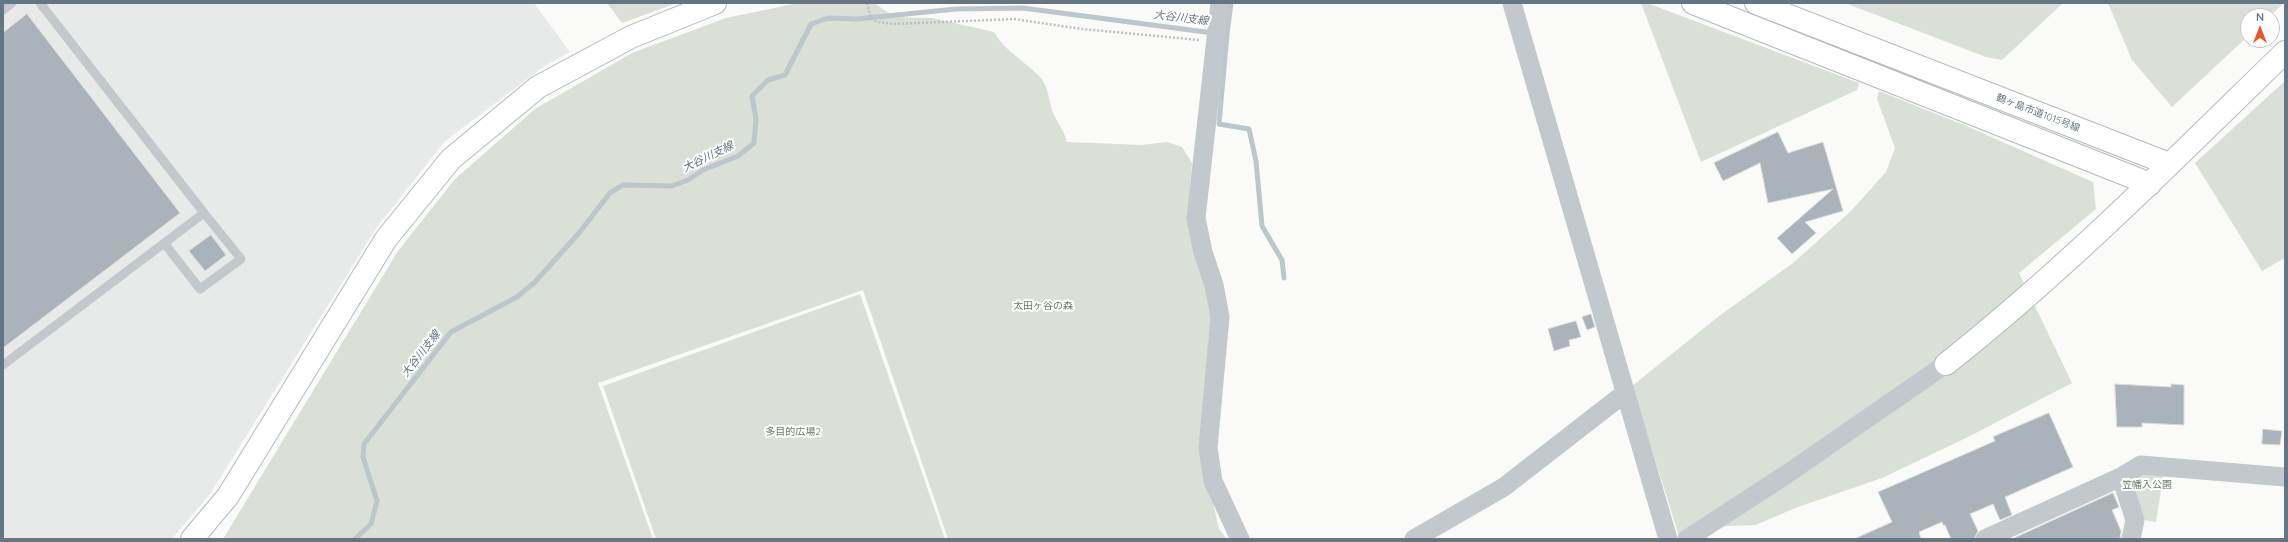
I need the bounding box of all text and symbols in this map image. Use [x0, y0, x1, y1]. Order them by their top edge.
water label: 大谷川支線 [1153, 8, 1209, 28]
north arrow [2240, 8, 2280, 48]
text: N [2256, 10, 2264, 24]
street label: 鶴ヶ島市道1015号線 [1994, 91, 2082, 135]
water label: 大谷川支線 [680, 139, 736, 175]
park label: 太田ヶ谷の森 [1013, 300, 1073, 312]
water label: 大谷川支線 [399, 328, 443, 380]
park label: 多目的広場2 [765, 426, 821, 438]
park label: 笠幡入公園 [2122, 479, 2172, 491]

